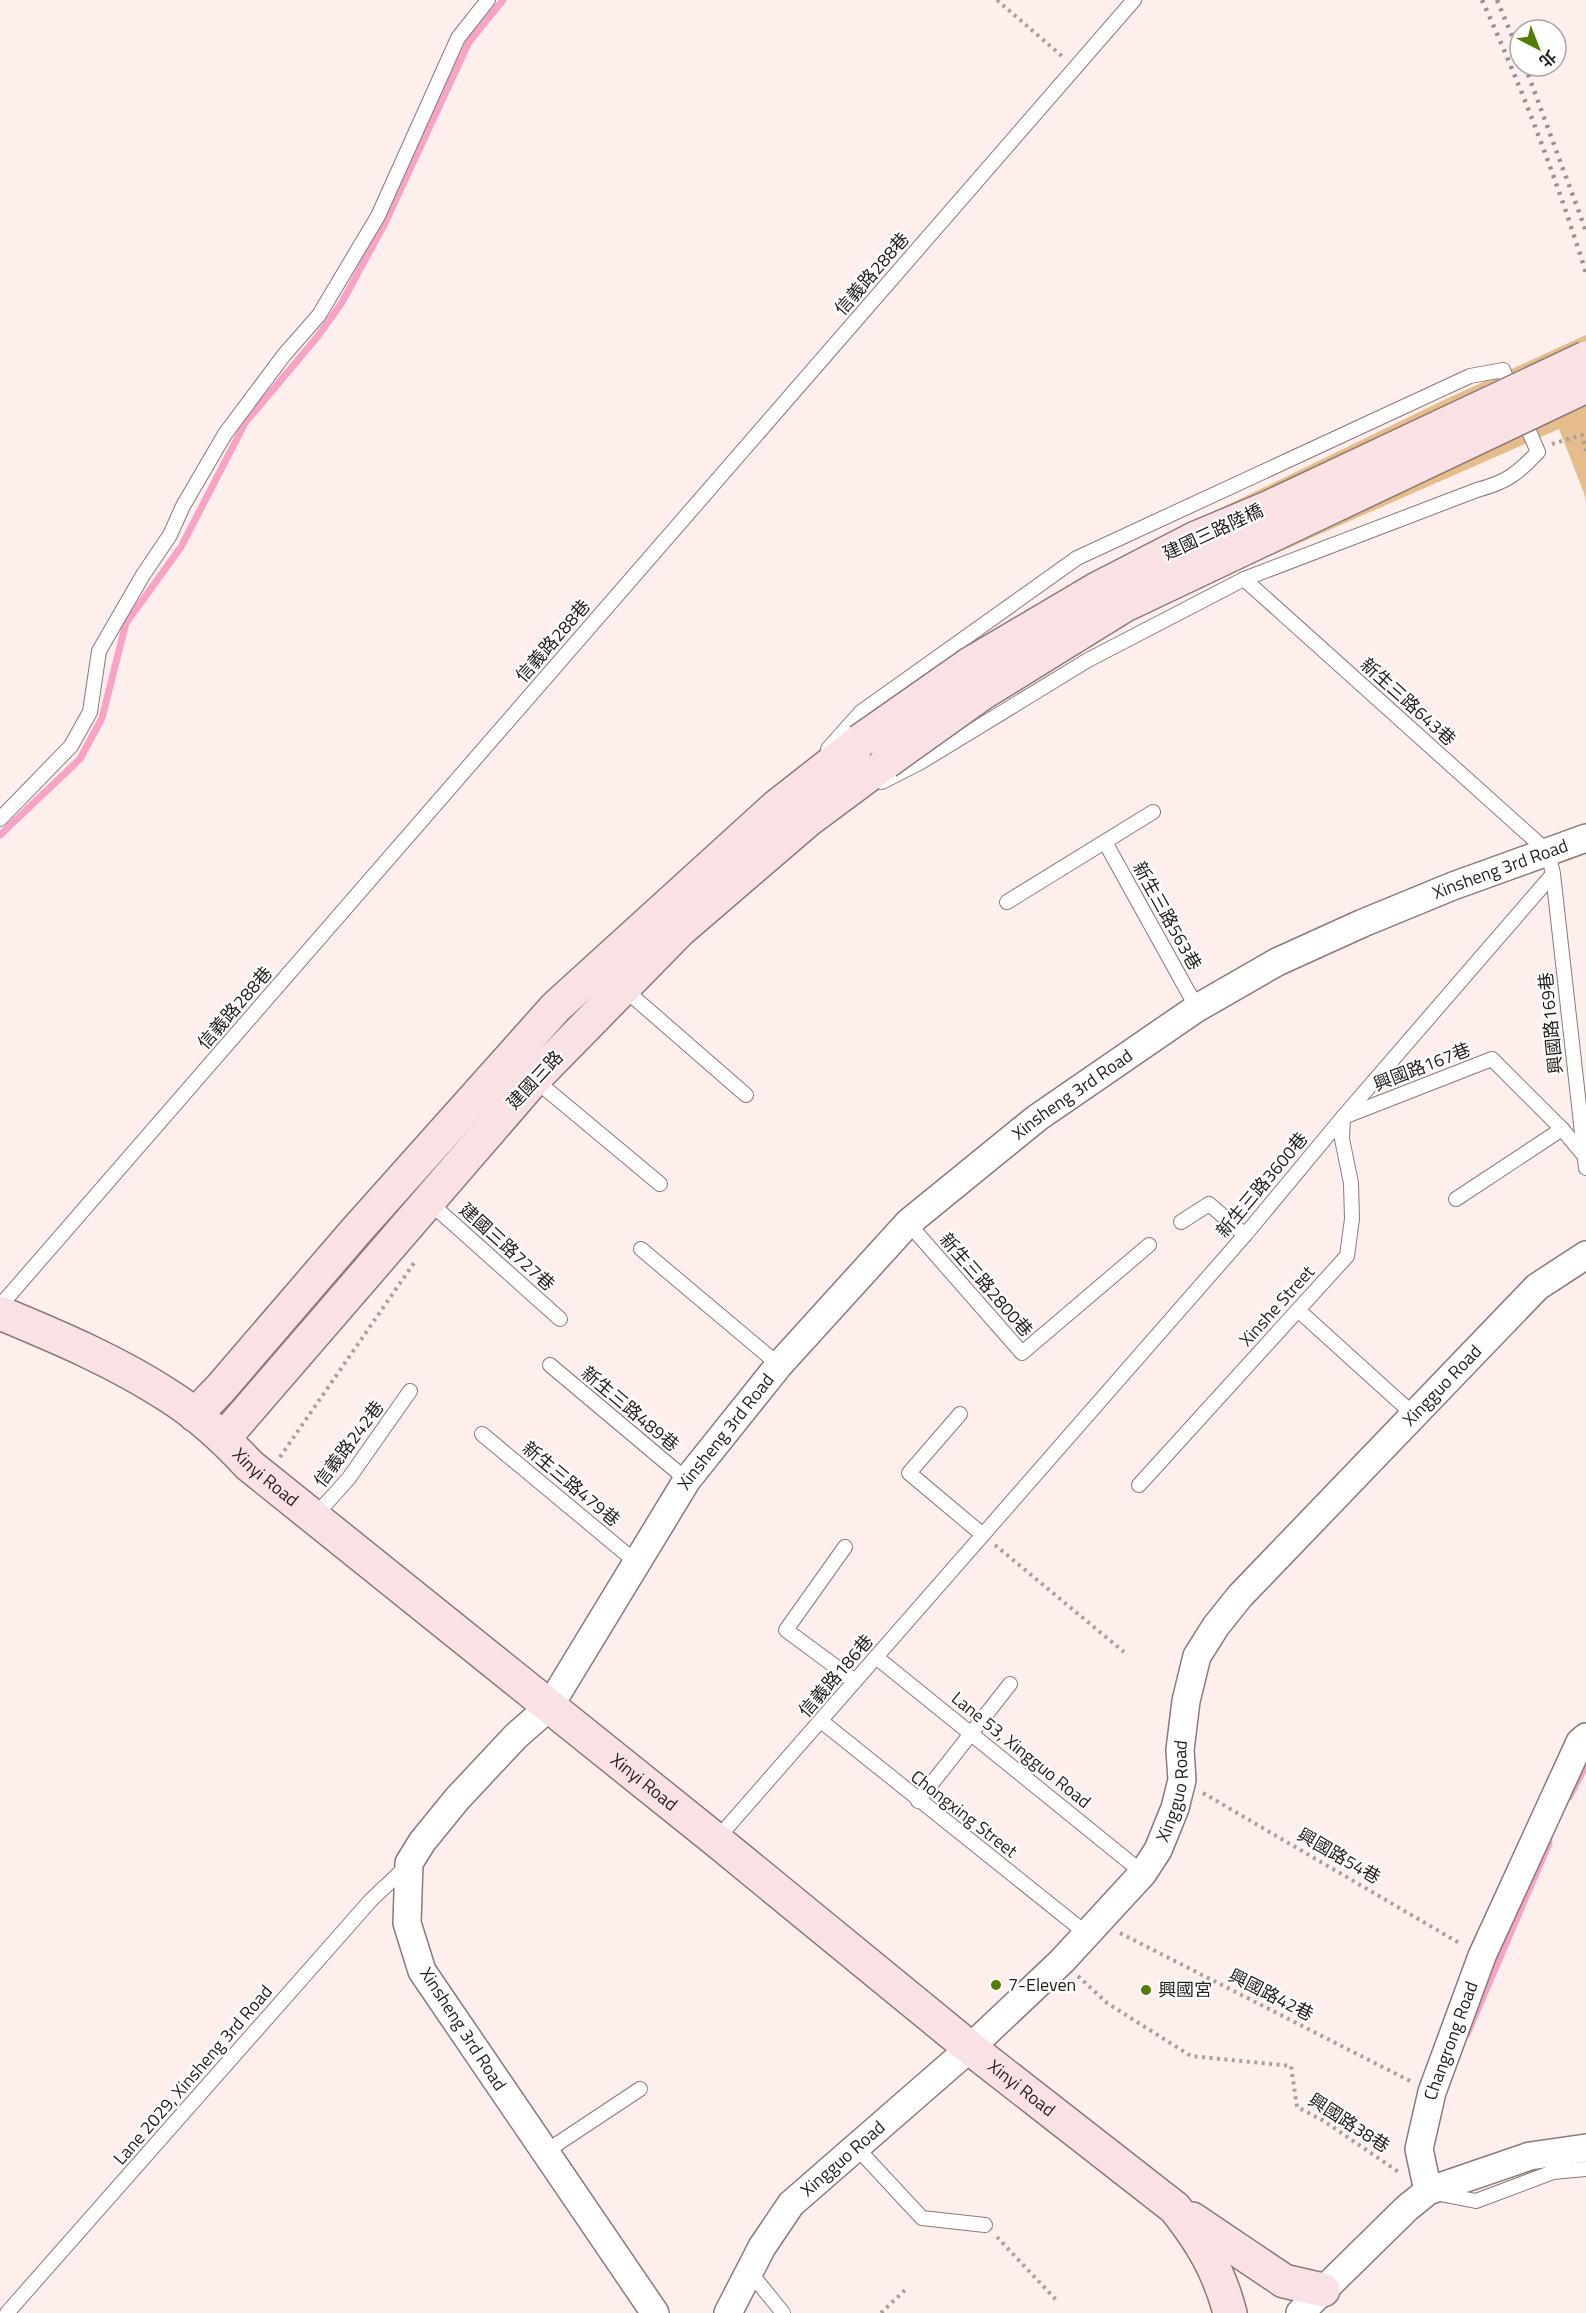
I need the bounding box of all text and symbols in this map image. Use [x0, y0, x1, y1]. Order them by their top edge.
north arrow [1508, 18, 1568, 78]
text: 北 [1534, 45, 1562, 73]
street label: 信義路288巷 [828, 226, 915, 321]
street label: 建國三路陸橋 [1158, 496, 1267, 567]
street label: 信義路288巷 [509, 593, 596, 688]
street label: 新生三路643巷 [1355, 651, 1462, 752]
street label: Xinsheng 3rd Road [1428, 832, 1572, 906]
street label: 新生三路563巷 [1126, 857, 1208, 975]
street label: 信義路288巷 [191, 960, 278, 1055]
street label: 興國路169巷 [1532, 971, 1569, 1075]
street label: 興國路167巷 [1369, 1036, 1474, 1097]
street label: Xinsheng 3rd Road [1006, 1042, 1138, 1146]
street label: 建國三路 [500, 1044, 569, 1115]
street label: 新生三路3600巷 [1209, 1126, 1314, 1243]
street label: 建國三路727巷 [454, 1196, 561, 1297]
street label: 新生三路2800巷 [933, 1227, 1039, 1343]
street label: Xinshe Street [1233, 1259, 1321, 1352]
street label: Xingguo Road [1396, 1338, 1488, 1432]
street label: 新生三路489巷 [576, 1360, 685, 1458]
street label: Xinsheng 3rd Road [670, 1367, 780, 1495]
street label: 信義路242巷 [307, 1395, 390, 1493]
street label: 新生三路479巷 [517, 1435, 626, 1533]
street label: Xinyi Road [227, 1441, 305, 1513]
street label: 信義路186巷 [792, 1628, 879, 1723]
street label: Lane 53, Xingguo Road [946, 1685, 1097, 1814]
street label: Xingguo Road [1149, 1739, 1195, 1846]
street label: Xinyi Road [605, 1746, 684, 1817]
street label: Chongxing Street [905, 1763, 1024, 1864]
street label: 興國路54巷 [1293, 1821, 1386, 1890]
street label: Xinsheng 3rd Road [413, 1962, 513, 2096]
street label: 興國路42巷 [1224, 1962, 1318, 2028]
place label: 7-Eleven [1008, 1971, 1076, 1998]
place label: 興國宮 [1158, 1976, 1212, 2003]
street label: Changrong Road [1417, 1977, 1485, 2103]
marker: 7-Eleven [989, 1978, 1003, 1992]
street label: Lane 2029, Xinsheng 3rd Road [107, 1979, 279, 2171]
marker: 興國宮 [1139, 1983, 1153, 1997]
street label: Xinyi Road [982, 2053, 1061, 2123]
street label: 興國路38巷 [1303, 2086, 1395, 2159]
street label: Xingguo Road [794, 2114, 891, 2203]

